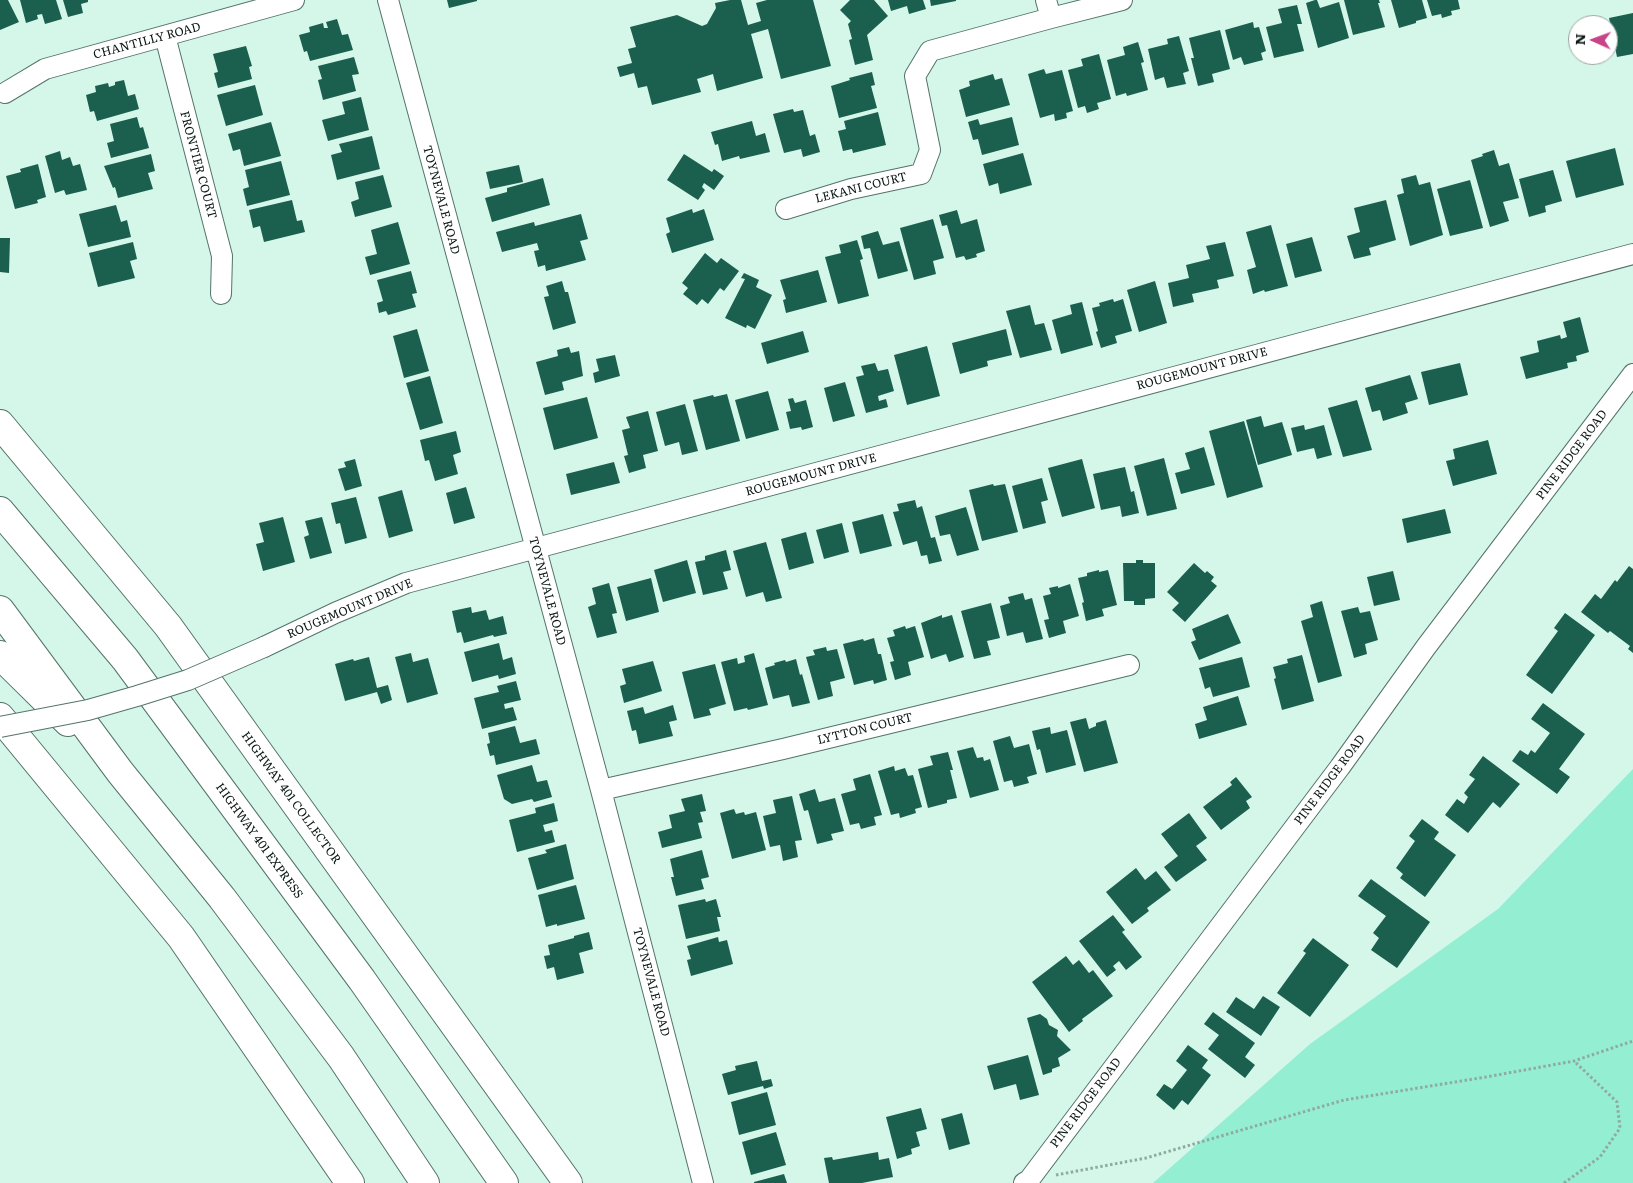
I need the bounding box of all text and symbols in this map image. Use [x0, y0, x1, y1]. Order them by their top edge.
north arrow [1568, 15, 1618, 65]
street label: CHANTILLY ROAD [92, 20, 202, 62]
text: N [1569, 33, 1589, 46]
street label: FRONTIER COURT [177, 110, 219, 220]
street label: TOYNEVALE ROAD [420, 144, 462, 256]
street label: LEKANI COURT [814, 170, 908, 206]
street label: ROUGEMOUNT DRIVE [1135, 345, 1269, 393]
street label: PINE RIDGE ROAD [1533, 407, 1611, 503]
street label: ROUGEMOUNT DRIVE [744, 451, 878, 499]
street label: TOYNEVALE ROAD [526, 535, 568, 647]
street label: ROUGEMOUNT DRIVE [285, 576, 415, 642]
street label: LYTTON COURT [816, 710, 914, 748]
street label: HIGHWAY 401 COLLECTOR [238, 729, 344, 867]
street label: PINE RIDGE ROAD [1291, 732, 1369, 828]
street label: HIGHWAY 401 EXPRESS [212, 780, 306, 902]
street label: TOYNEVALE ROAD [630, 926, 672, 1038]
street label: PINE RIDGE ROAD [1047, 1055, 1125, 1151]

